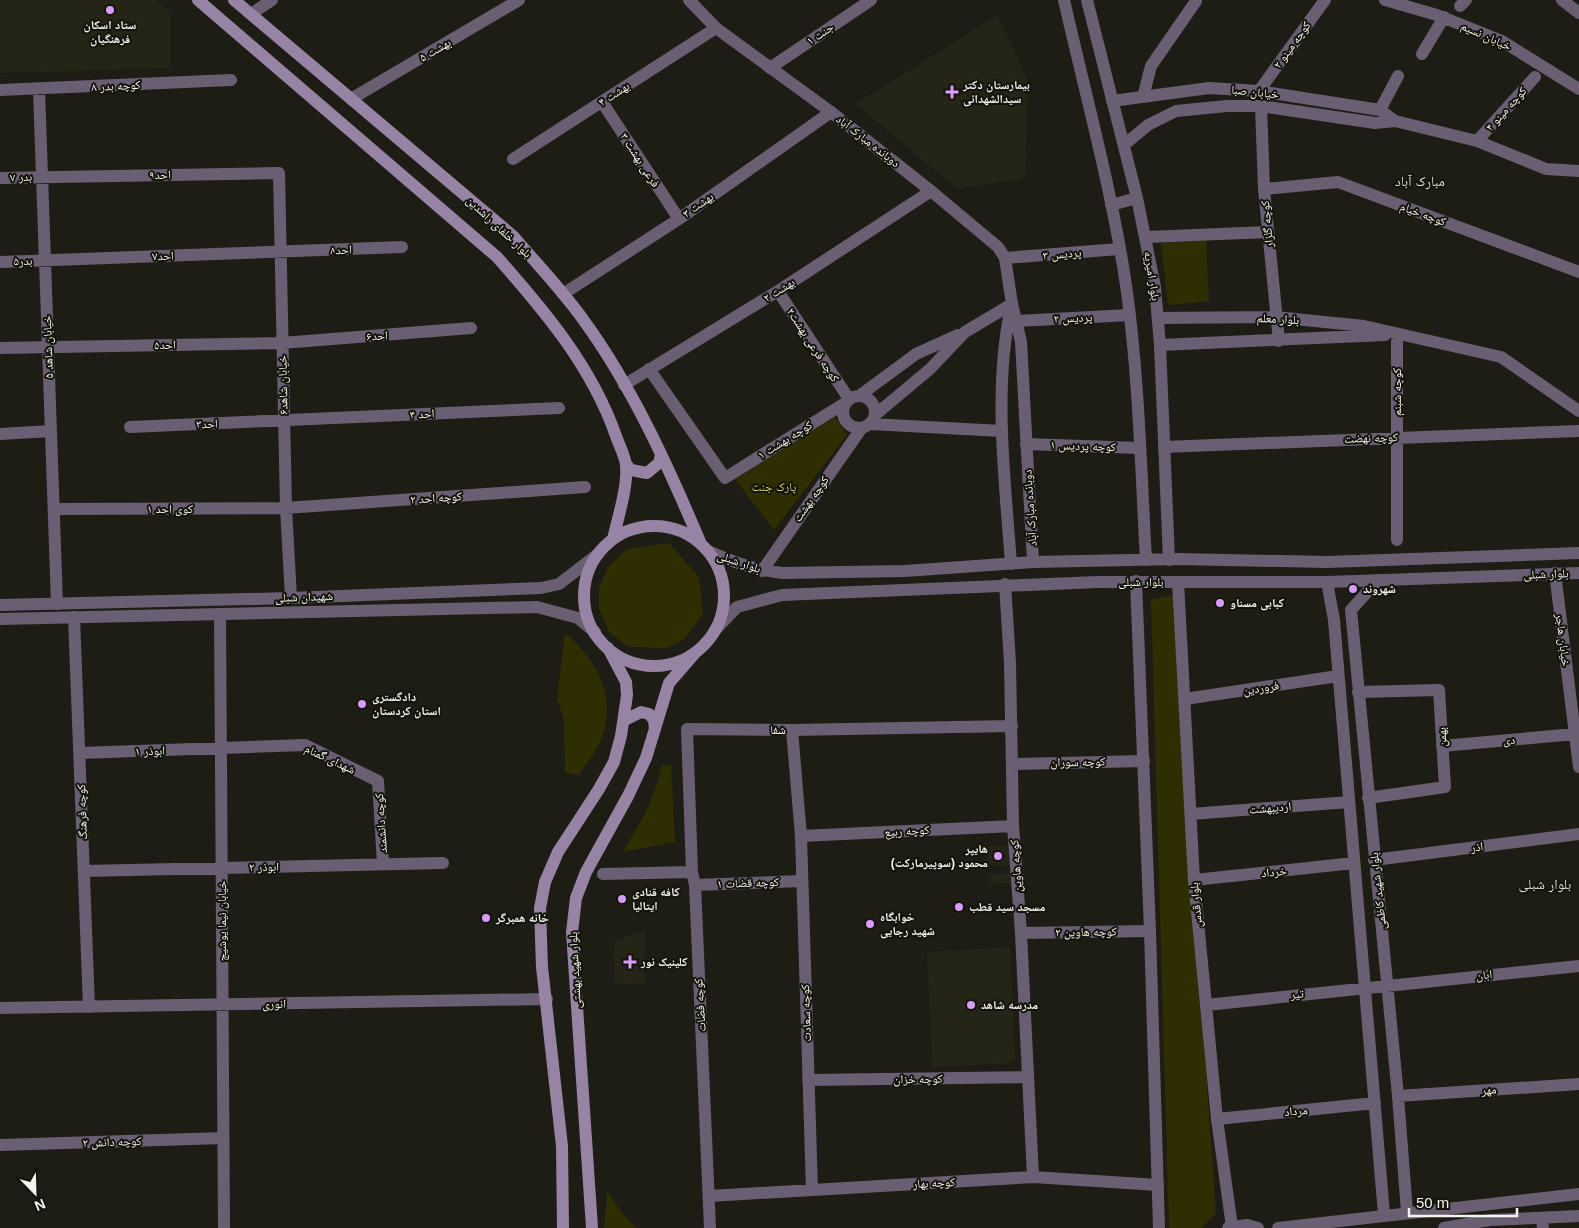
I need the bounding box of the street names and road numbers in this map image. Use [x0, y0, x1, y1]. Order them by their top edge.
street label: کوچه مینو ۲ [1270, 19, 1314, 71]
street label: خیابان نسیم [1458, 19, 1514, 54]
street label: جنت ۱ [804, 20, 837, 48]
street label: بهشت ۵ [417, 35, 454, 65]
street label: کوچه بدر ۸ [91, 78, 141, 95]
street label: بهشت ۴ [596, 79, 632, 110]
street label: خیابان صبا [1231, 83, 1280, 102]
street label: کوچه مینو ۴ [1483, 84, 1530, 134]
street label: دوبانده مبارک آباد [833, 112, 903, 171]
street label: فرعی بهشت ۳ [617, 130, 663, 190]
street label: احد۹ [149, 168, 171, 182]
street label: بدر ۷ [10, 170, 32, 185]
street label: بهشت ۳ [680, 189, 716, 221]
street label: بلوار خلفای راشدین [463, 193, 534, 261]
street label: کوچه خیام [1398, 199, 1448, 230]
street label: کوچه گلزار [1258, 200, 1276, 249]
street label: احد۸ [330, 242, 352, 258]
street label: پردیس ۳ [1042, 245, 1082, 263]
street label: احد۷ [152, 249, 174, 263]
street label: بلوار امیریه [1141, 250, 1163, 302]
street label: بدر۵ [13, 254, 33, 269]
street label: بهشت ۲ [761, 275, 797, 305]
street label: کوچه فرعی بهشت۲ [784, 305, 842, 385]
street label: پردیس ۲ [1053, 310, 1093, 326]
street label: بلوار معلم [1256, 311, 1300, 328]
street label: خیابان شاهد ۵ [40, 315, 56, 379]
street label: احد۶ [366, 328, 388, 344]
street label: احد۵ [154, 338, 176, 352]
street label: خیابان شاهد۶ [275, 355, 291, 415]
street label: کوچه شبنم [1390, 368, 1405, 416]
street label: احد ۴ [409, 406, 435, 422]
street label: احد۳ [196, 417, 218, 431]
street label: کوچه بهشت ۱ [755, 418, 815, 463]
street label: کوچه نهضت [1344, 430, 1398, 446]
street label: کوچه پردیس ۱ [1050, 438, 1116, 454]
street label: دوبانده مبارک آباد [1020, 469, 1040, 547]
street label: کوچه بهشت [790, 473, 832, 525]
street label: کوچه احد ۲ [410, 489, 462, 507]
street label: کوی احد ۱ [147, 502, 193, 516]
street label: بلوار شبلی [715, 548, 763, 576]
street label: بلوار شبلی [1523, 566, 1569, 582]
street label: بلوار شبلی [1118, 575, 1164, 589]
street label: شهیدان شبلی [275, 589, 333, 605]
street label: خیابان هاجر [1552, 612, 1573, 668]
street label: فروردین [1242, 678, 1280, 698]
street label: شفا [770, 723, 786, 737]
street label: بهمن [1434, 727, 1450, 747]
street label: دی [1502, 732, 1516, 748]
street label: شهدای گمنام [302, 741, 358, 778]
street label: ابوذر ۱ [135, 743, 165, 759]
street label: کوچه سوران [1050, 755, 1106, 769]
street label: کوچه فرهنگ [74, 784, 90, 840]
street label: کوچه دانشمند [372, 792, 390, 854]
street label: اردیبهشت [1248, 799, 1292, 817]
street label: کوچه ربیع [884, 823, 930, 840]
street label: کوچه هاوین [1007, 839, 1025, 893]
street label: اذر [1469, 839, 1484, 855]
street label: بلوار شهید کاظمی [1367, 852, 1389, 930]
street label: ابوذر ۲ [249, 860, 279, 875]
street label: خرداد [1261, 864, 1288, 880]
street label: کوچه قضات ۱ [717, 875, 779, 891]
street label: خیابان نیما یوشیج [215, 880, 229, 961]
street label: بلوار قدس [1187, 882, 1205, 928]
street label: کوچه هاوین ۲ [1055, 924, 1117, 940]
street label: بلوار شهید بهشتی [566, 931, 584, 1009]
street label: ابان [1475, 967, 1493, 983]
street label: کوچه فضات [691, 978, 709, 1032]
street label: کوچه سعادت [798, 984, 814, 1042]
street label: تیر [1289, 986, 1305, 1002]
street label: انوری [262, 997, 286, 1011]
street label: کوچه خزان [893, 1072, 943, 1086]
street label: مهر [1480, 1082, 1497, 1098]
street label: مرداد [1284, 1103, 1308, 1119]
street label: کوچه دانش ۲ [82, 1134, 142, 1150]
street label: کوچه بهار [911, 1175, 956, 1192]

